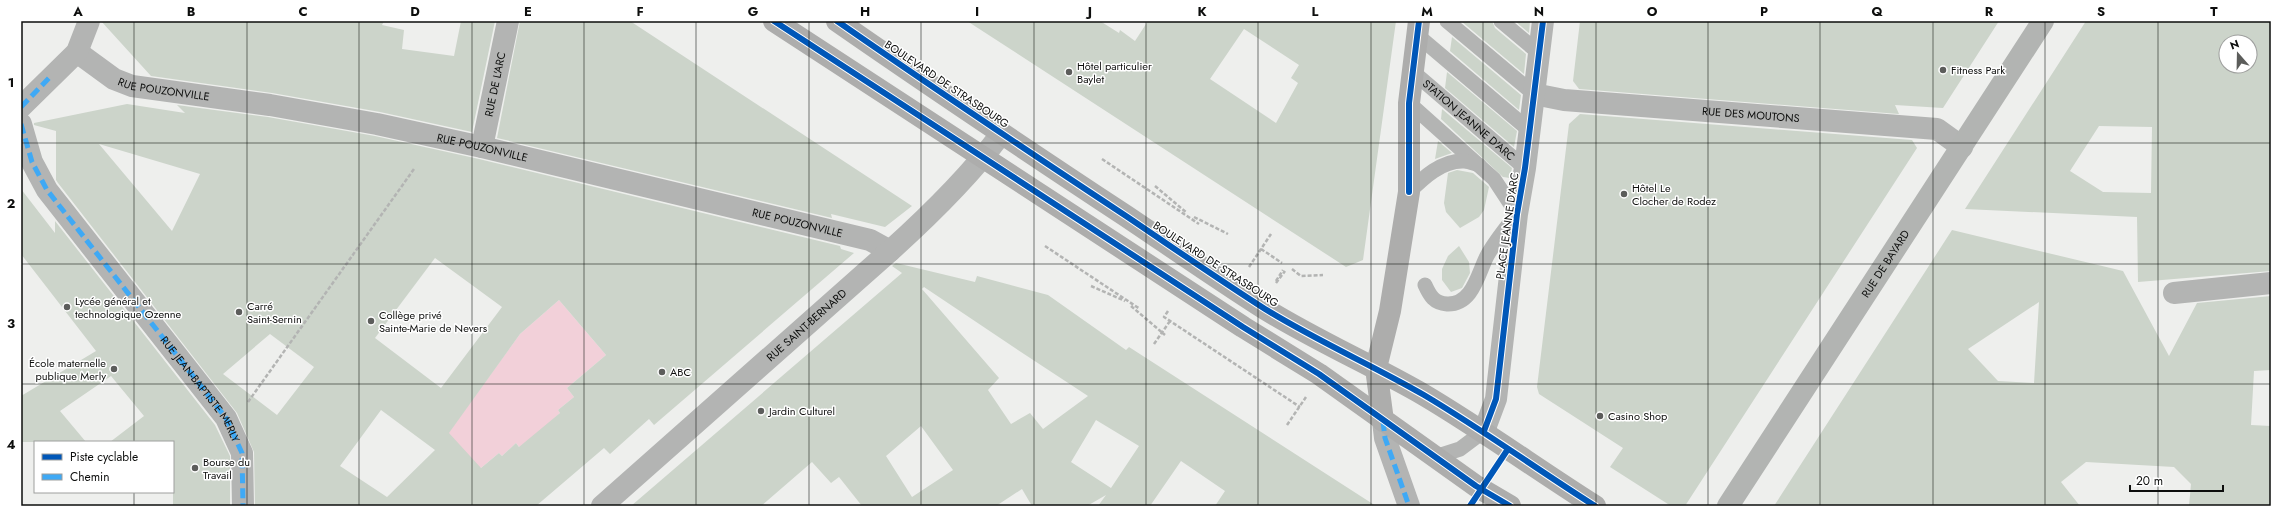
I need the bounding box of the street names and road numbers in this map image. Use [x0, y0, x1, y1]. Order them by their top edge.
street label: BOULEVARD DE STRASBOURG [882, 36, 1013, 132]
street label: RUE DE L'ARC [480, 51, 509, 118]
street label: RUE POUZONVILLE [116, 73, 211, 105]
street label: STATION JEANNE D'ARC [1419, 76, 1519, 164]
street label: RUE DES MOUTONS [1702, 103, 1800, 126]
street label: RUE POUZONVILLE [435, 129, 529, 166]
street label: PLACE JEANNE D'ARC [1492, 172, 1522, 280]
street label: RUE POUZONVILLE [751, 204, 844, 241]
street label: BOULEVARD DE STRASBOURG [1150, 217, 1282, 311]
street label: RUE DE BAYARD [1858, 226, 1914, 301]
street label: RUE SAINT-BERNARD [763, 285, 850, 365]
street label: RUE JEAN-BAPTISTE MERLY [157, 333, 244, 446]

